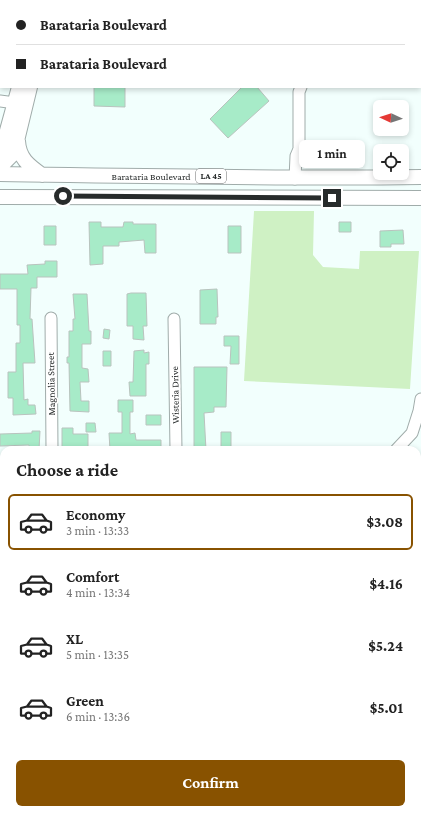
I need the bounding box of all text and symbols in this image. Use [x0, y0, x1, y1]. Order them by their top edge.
text: Barataria Boulevard [40, 17, 167, 33]
text: Barataria Boulevard [40, 56, 167, 72]
north arrow [373, 100, 409, 136]
map controls [373, 100, 409, 180]
callout: 1 min [299, 140, 365, 168]
button: locate [373, 144, 409, 180]
text: 1 min [317, 146, 347, 161]
road number: LA 45 [196, 169, 226, 183]
street label: Barataria Boulevard [111, 171, 191, 182]
route start [54, 187, 72, 205]
route end [323, 189, 341, 207]
street label: Magnolia Street [45, 352, 57, 416]
street label: Wisteria Drive [169, 365, 181, 424]
text: Choose a ride [16, 460, 118, 480]
icon: car [18, 504, 54, 540]
text: Economy [66, 507, 125, 523]
text: $3.08 [367, 514, 403, 530]
text: 3 min · 13:33 [66, 523, 129, 538]
icon: car [18, 566, 54, 602]
text: Comfort [66, 569, 120, 585]
text: $4.16 [369, 576, 403, 592]
text: 4 min · 13:34 [66, 585, 130, 600]
icon: car [18, 628, 54, 664]
text: XL [66, 631, 83, 647]
text: $5.24 [368, 638, 403, 654]
text: 5 min · 13:35 [66, 647, 129, 662]
icon: car [18, 690, 54, 726]
text: Green [66, 693, 104, 709]
text: $5.01 [370, 700, 403, 716]
text: 6 min · 13:36 [66, 709, 130, 724]
button: Confirm [16, 760, 405, 806]

